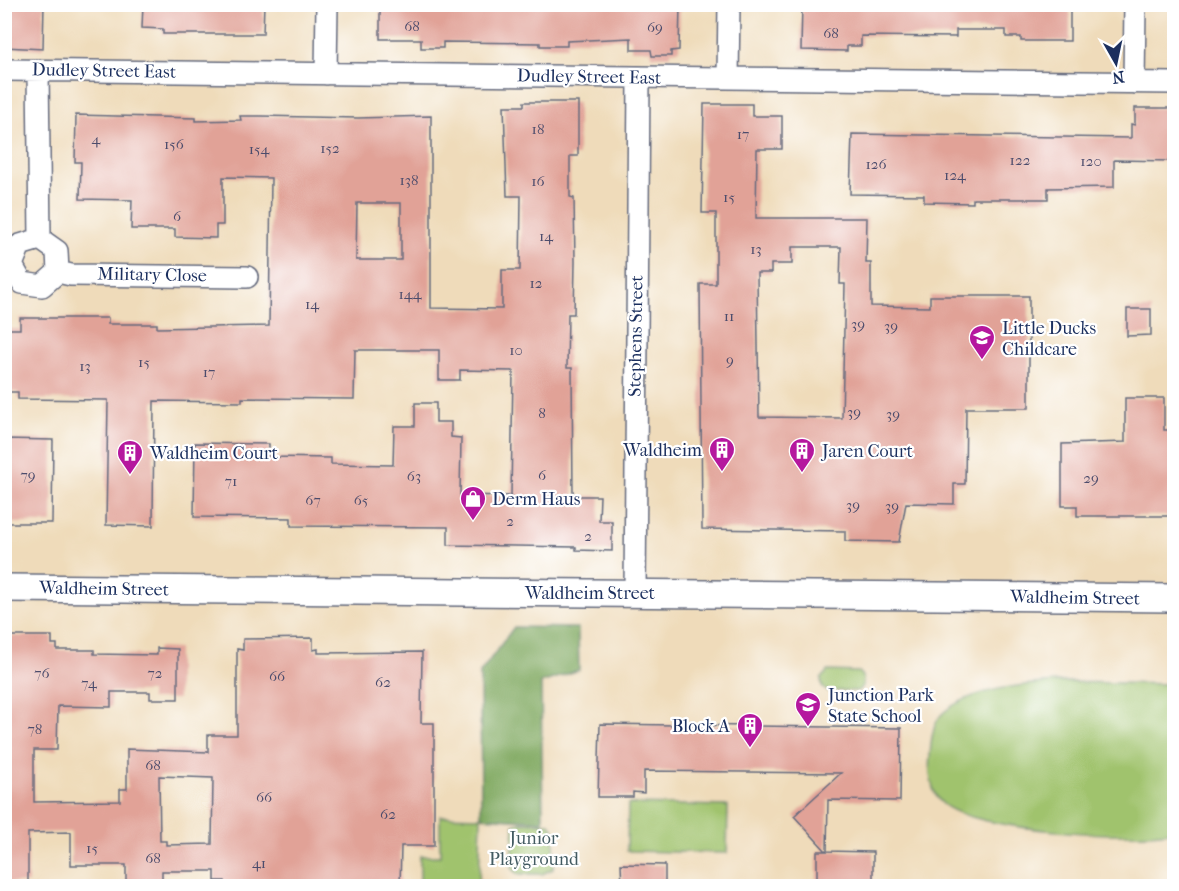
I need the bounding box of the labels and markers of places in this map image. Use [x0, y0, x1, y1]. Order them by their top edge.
place label: Little Ducks Childcare [1002, 318, 1096, 360]
school or university icon: Little Ducks Childcare [967, 323, 997, 361]
building icon: Waldheim [707, 435, 737, 473]
building icon: Jaren Court [787, 436, 817, 474]
building icon: Waldheim Court [115, 438, 145, 476]
place label: Waldheim [622, 440, 702, 461]
place label: Jaren Court [820, 441, 913, 462]
place label: Waldheim Court [149, 443, 279, 464]
shop icon: Derm Haus [458, 484, 488, 522]
place label: Derm Haus [492, 489, 581, 510]
place label: Junction Park State School [826, 685, 934, 727]
school or university icon: Junction Park State School [793, 690, 823, 728]
building icon: Block A [735, 711, 765, 749]
place label: Block A [672, 716, 730, 737]

